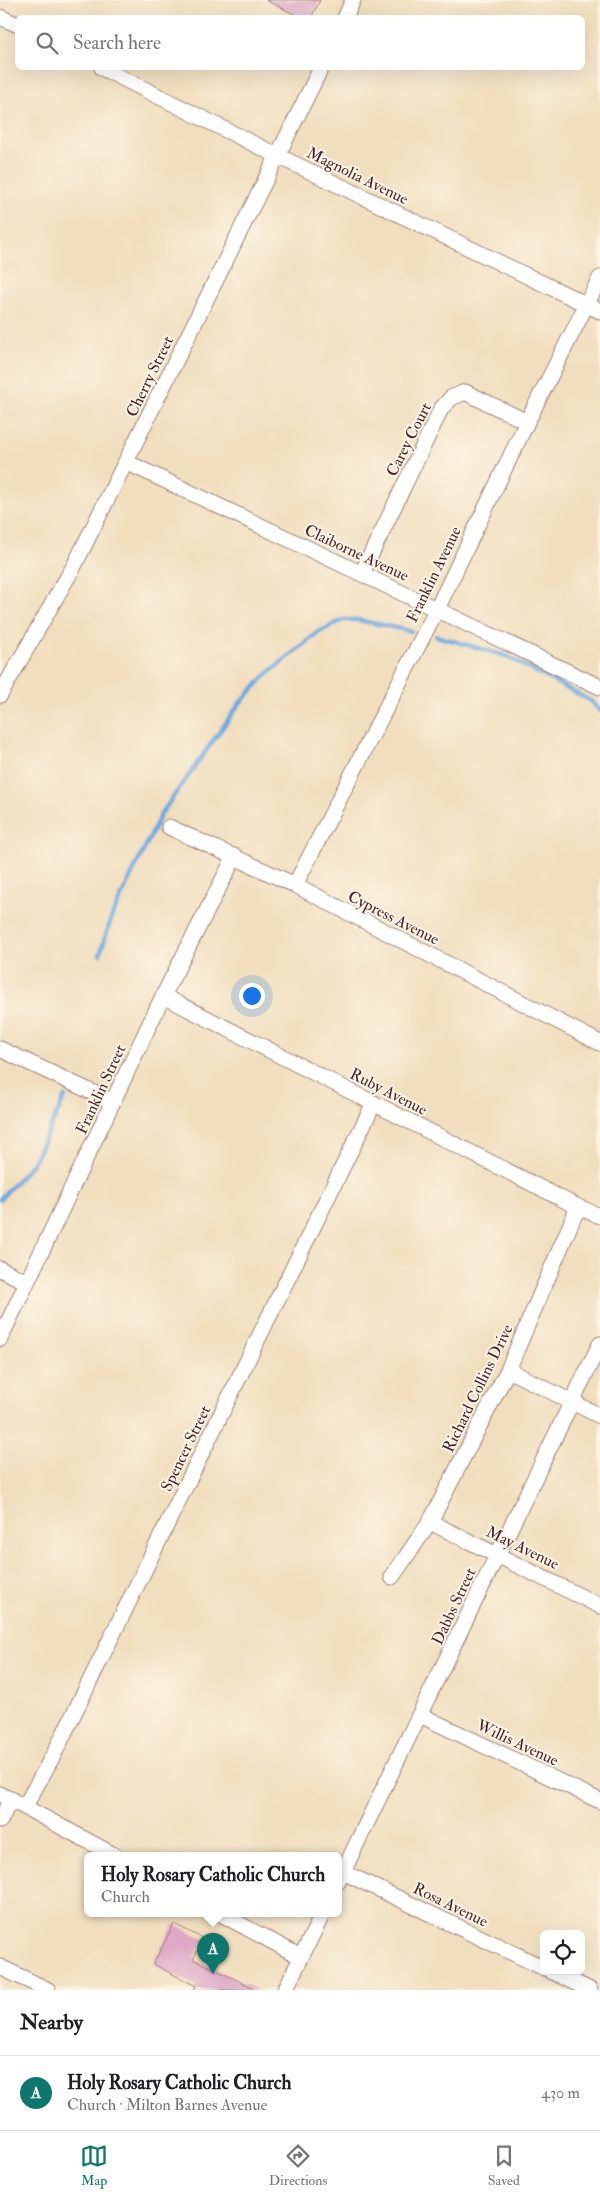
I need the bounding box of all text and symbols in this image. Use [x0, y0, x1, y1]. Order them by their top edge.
search box [15, 15, 585, 70]
icon: search [33, 29, 61, 57]
text: Search here [73, 31, 161, 55]
street label: Magnolia Avenue [304, 143, 412, 209]
street label: Cherry Street [122, 333, 178, 420]
street label: Carey Court [382, 399, 436, 480]
street label: Claiborne Avenue [301, 520, 412, 586]
street label: Franklin Avenue [402, 523, 466, 626]
street label: Cypress Avenue [344, 886, 443, 951]
your location [239, 983, 265, 1009]
street label: Franklin Street [71, 1041, 130, 1137]
street label: Ruby Avenue [347, 1064, 431, 1120]
street label: Richard Collins Drive [438, 1321, 518, 1456]
street label: Spencer Street [157, 1402, 216, 1495]
street label: May Avenue [483, 1522, 563, 1574]
street label: Dabbs Street [427, 1565, 480, 1648]
street label: Willis Avenue [472, 1715, 562, 1771]
popup [84, 1852, 342, 1917]
text: Holy Rosary Catholic Church [101, 1863, 325, 1887]
street label: Rosa Avenue [410, 1878, 492, 1932]
text: Church [101, 1887, 150, 1907]
map controls [540, 1930, 585, 1975]
button: locate [540, 1930, 585, 1975]
pin: A [197, 1933, 229, 1974]
text: Nearby [20, 2009, 83, 2036]
text: Holy Rosary Catholic Church [67, 2071, 291, 2095]
text: A [31, 2083, 41, 2103]
text: 430 m [541, 2083, 580, 2103]
text: Church · Milton Barnes Avenue [67, 2095, 267, 2115]
tab: Map [80, 2142, 108, 2189]
tab: Directions [269, 2142, 327, 2189]
tab: Saved [488, 2142, 520, 2189]

